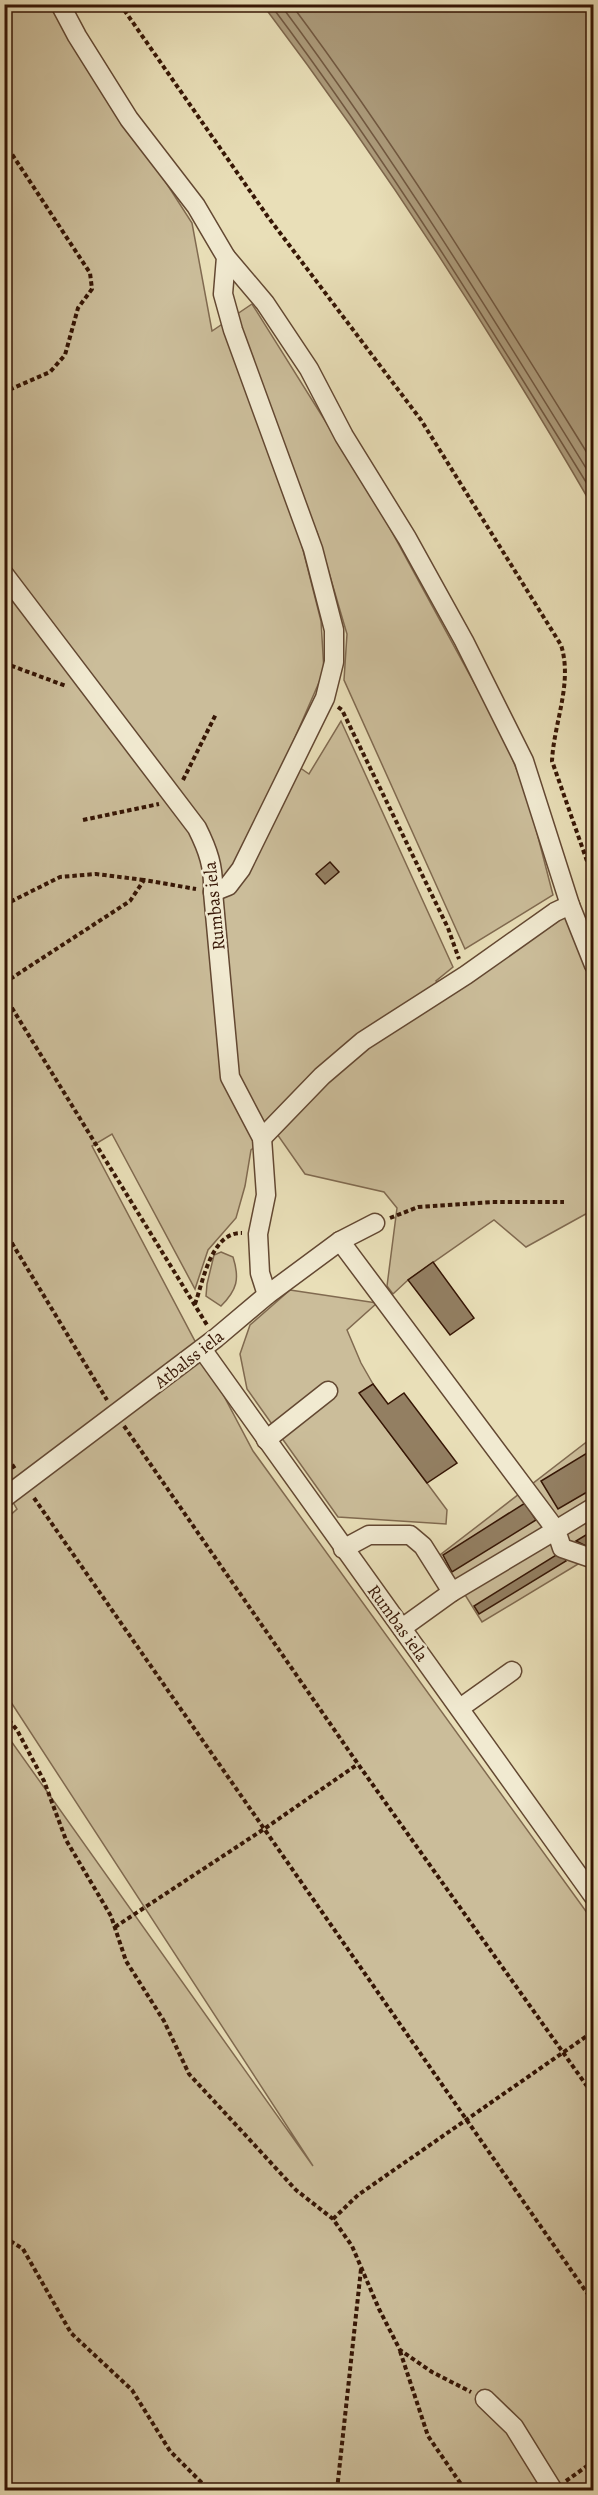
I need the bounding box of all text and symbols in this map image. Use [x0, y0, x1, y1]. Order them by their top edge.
street label: Rumbas iela [197, 860, 231, 952]
street label: Atbalss iela [148, 1324, 229, 1394]
street label: Rumbas iela [362, 1580, 434, 1667]

